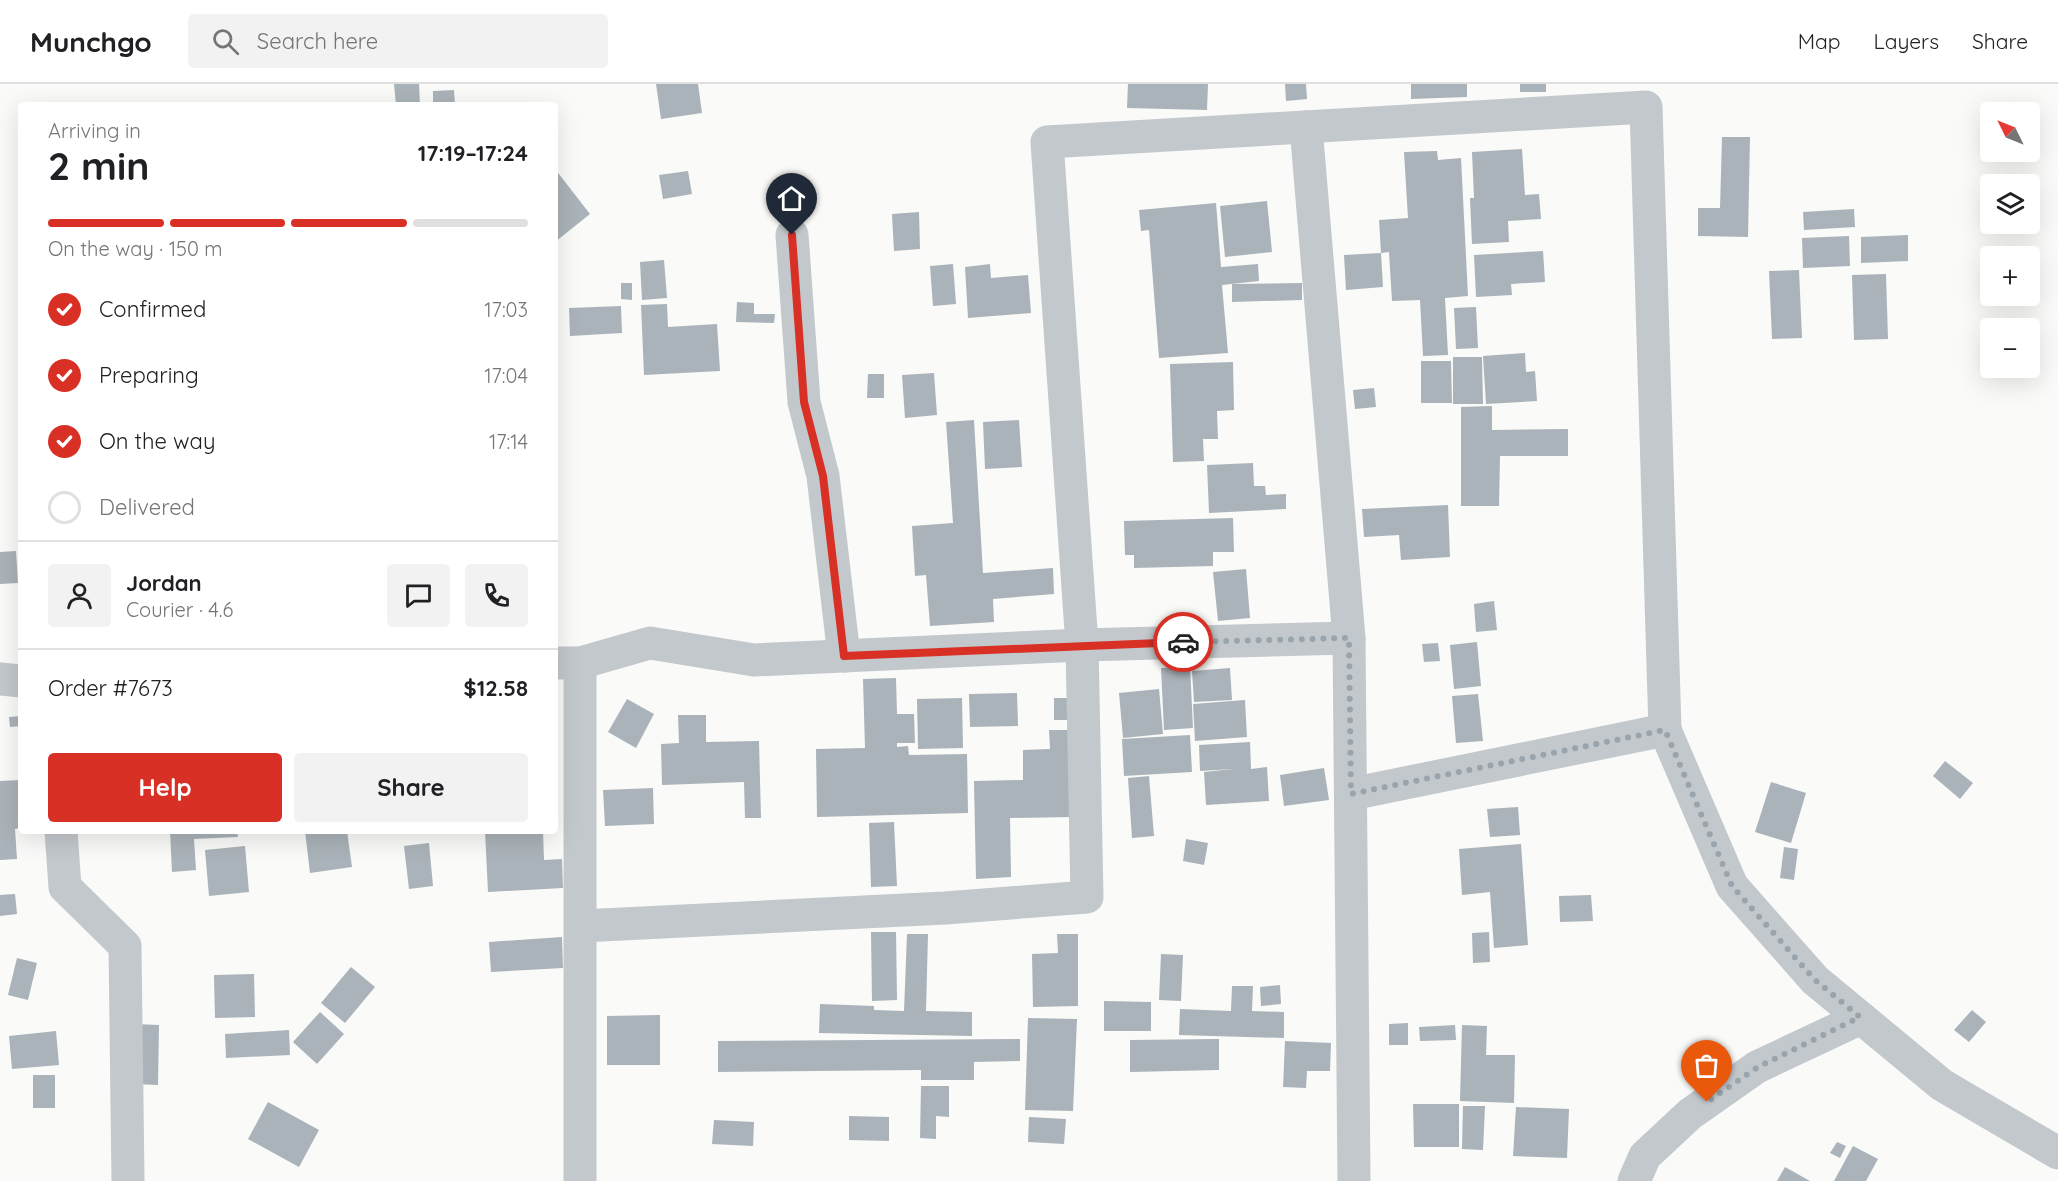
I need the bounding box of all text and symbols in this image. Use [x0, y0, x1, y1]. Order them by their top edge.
search box [188, 14, 608, 68]
text: Munchgo [30, 24, 152, 59]
icon: search [209, 25, 242, 58]
text: Search here [257, 27, 378, 55]
text: Map [1798, 28, 1841, 54]
text: Layers [1874, 28, 1939, 54]
text: Share [1972, 28, 2028, 54]
north arrow [1980, 102, 2040, 162]
map controls [1980, 102, 2040, 378]
text: Arriving in [48, 118, 141, 143]
text: 17:19–17:24 [418, 139, 528, 167]
text: 2 min [48, 141, 150, 190]
pin [766, 173, 817, 235]
button: layers [1980, 174, 2040, 234]
icon: home [775, 182, 808, 215]
text: On the way · 150 m [48, 236, 223, 261]
button: + [1980, 246, 2040, 306]
icon: check [48, 293, 81, 326]
text: Confirmed [99, 295, 206, 323]
text: 17:03 [484, 297, 528, 322]
button: − [1980, 318, 2040, 378]
icon: check [48, 359, 81, 392]
text: Preparing [99, 361, 199, 389]
text: 17:04 [484, 363, 528, 388]
icon: check [48, 425, 81, 458]
text: On the way [99, 427, 215, 455]
text: 17:14 [489, 429, 528, 454]
text: Delivered [99, 493, 195, 521]
button: person [48, 564, 111, 627]
button: chat [387, 564, 450, 627]
button: phone [465, 564, 528, 627]
text: Jordan [126, 569, 202, 597]
text: Courier · 4.6 [126, 597, 233, 622]
courier [1153, 612, 1213, 672]
icon: car [1167, 626, 1200, 659]
text: Order #7673 [48, 674, 173, 702]
text: $12.58 [464, 674, 528, 702]
button: Help [48, 753, 282, 822]
button: Share [294, 753, 528, 822]
pin [1681, 1040, 1732, 1102]
icon: bag [1690, 1049, 1723, 1082]

